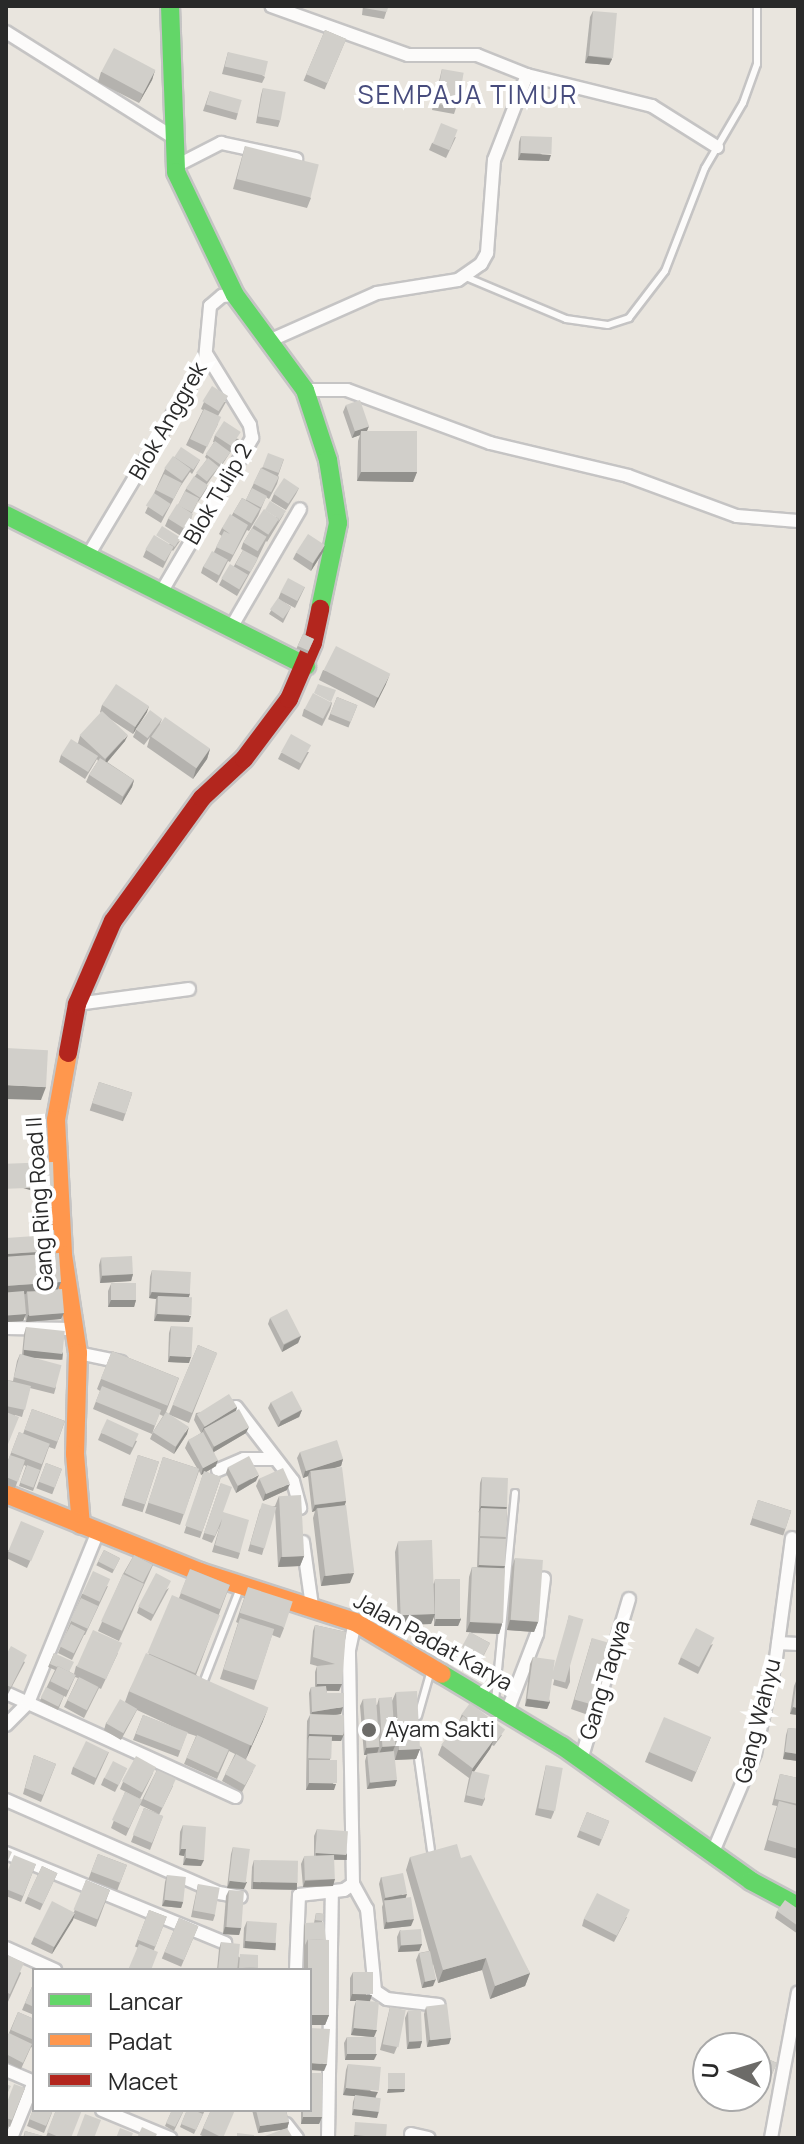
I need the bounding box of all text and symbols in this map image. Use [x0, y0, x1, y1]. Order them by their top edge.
district label: SEMPAJA TIMUR [358, 79, 578, 111]
street label: Blok Anggrek [124, 357, 212, 485]
street label: Blok Tulip 2 [178, 439, 258, 549]
street label: Gang Ring Road II [21, 1116, 59, 1292]
street label: Jalan Padat Karya [349, 1588, 517, 1696]
street label: Gang Taqwa [574, 1617, 636, 1743]
street label: Gang Wahyu [730, 1656, 786, 1786]
place label: Ayam Sakti [385, 1717, 495, 1743]
marker: Ayam Sakti [360, 1721, 378, 1739]
legend [32, 1968, 312, 2112]
text: Lancar [108, 1984, 183, 2017]
text: Padat [108, 2024, 172, 2057]
north arrow [692, 2032, 772, 2112]
text: U [695, 2062, 726, 2079]
text: Macet [108, 2064, 178, 2097]

